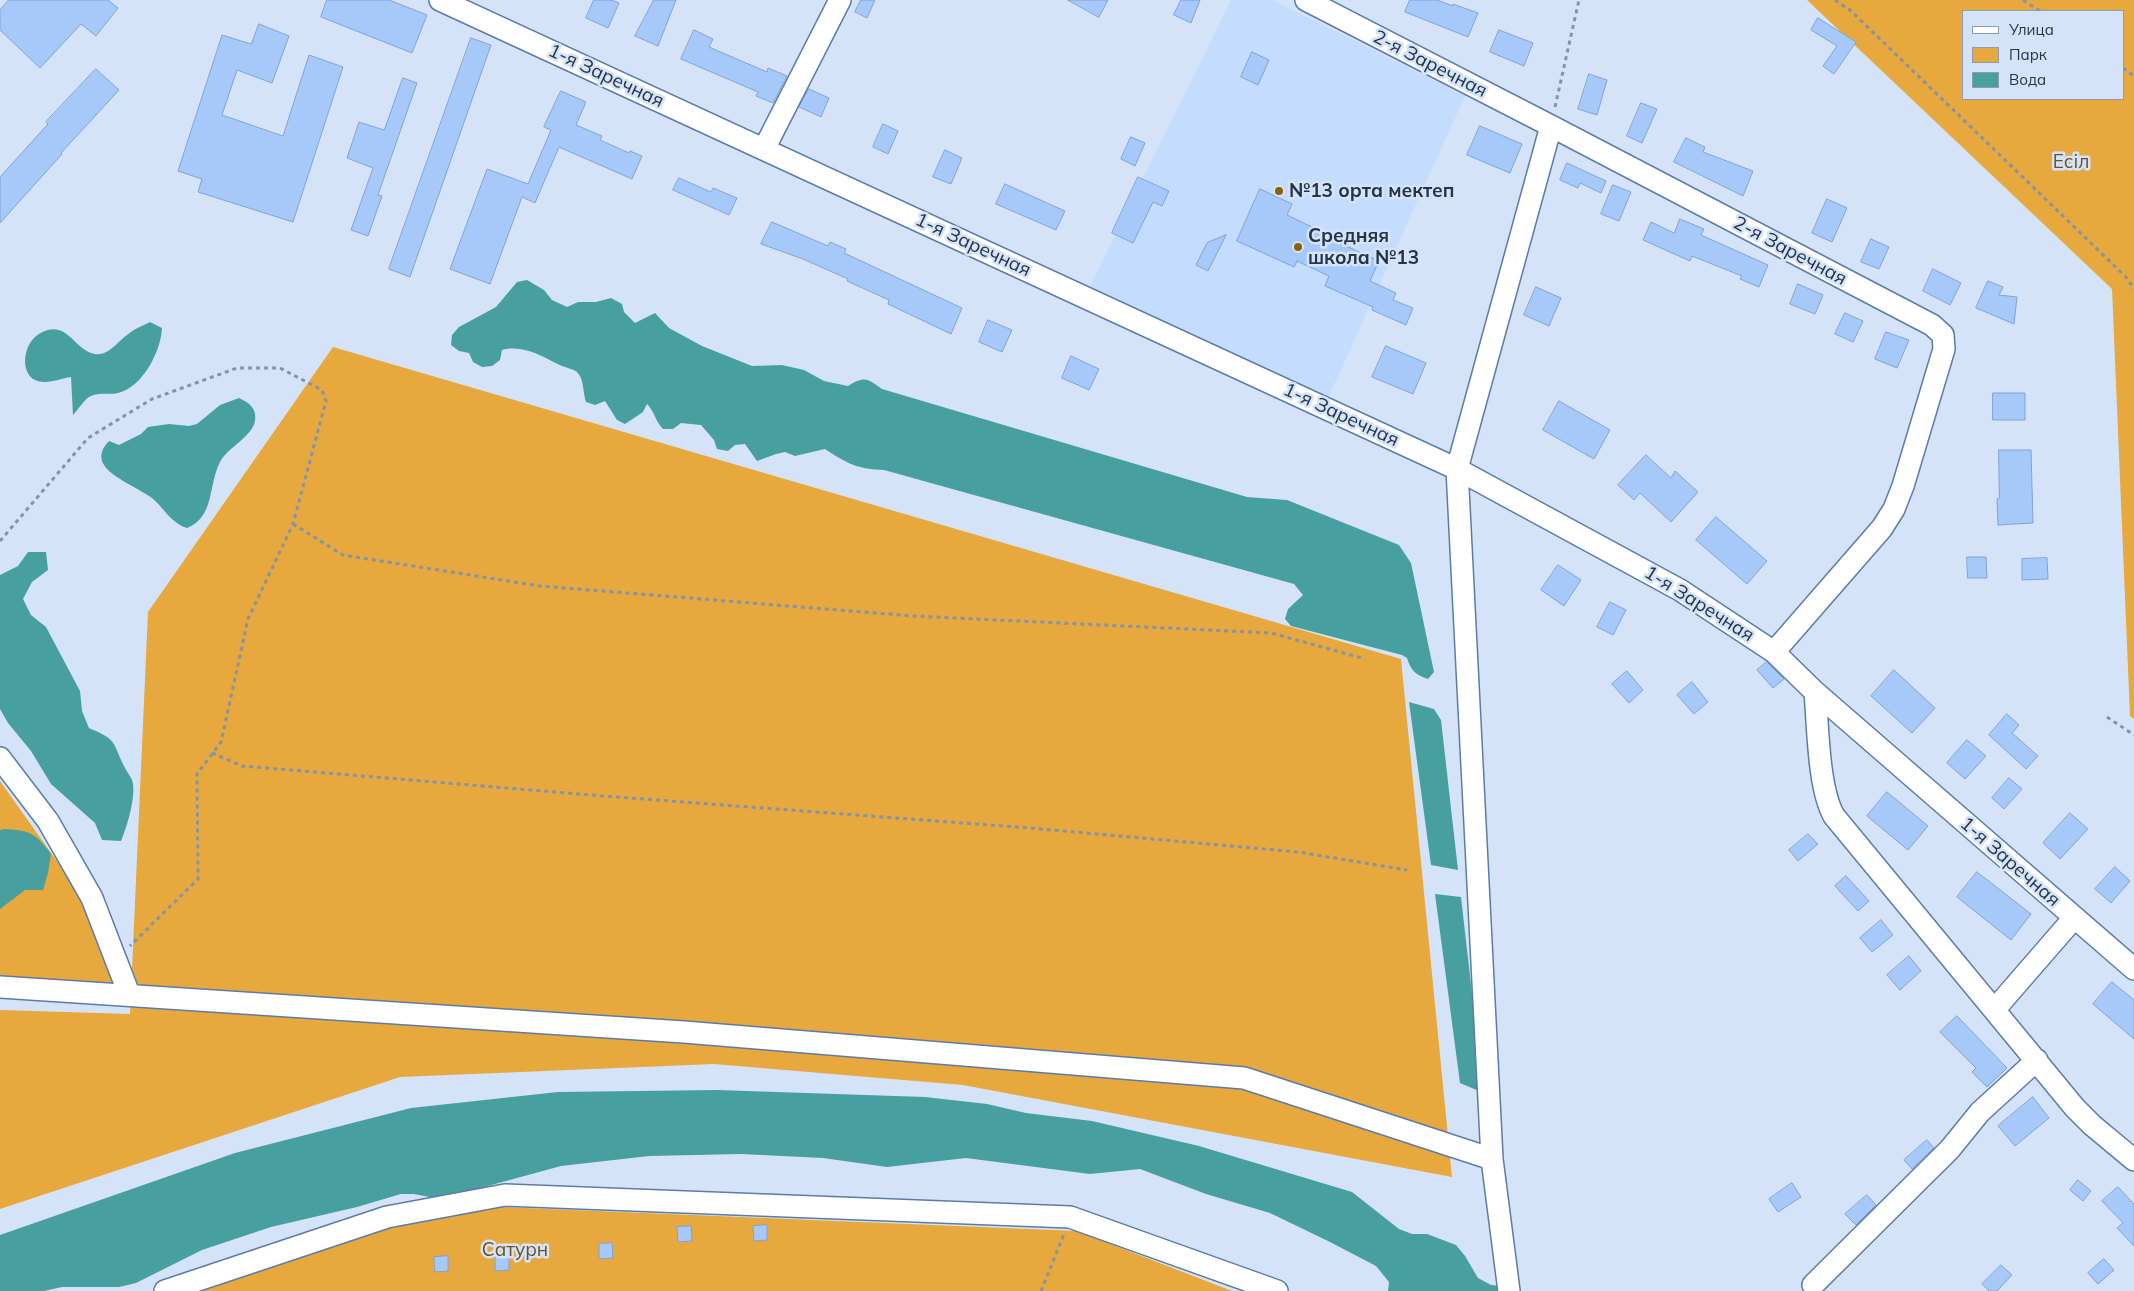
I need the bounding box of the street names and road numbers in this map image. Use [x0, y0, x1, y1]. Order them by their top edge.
street label: 2-я Заречная [1369, 25, 1491, 103]
street label: 1-я Заречная [544, 39, 668, 113]
street label: 1-я Заречная [911, 208, 1035, 282]
street label: 2-я Заречная [1729, 212, 1851, 290]
street label: 1-я Заречная [1279, 378, 1403, 452]
street label: 1-я Заречная [1640, 561, 1758, 647]
street label: 1-я Заречная [1955, 812, 2065, 912]

